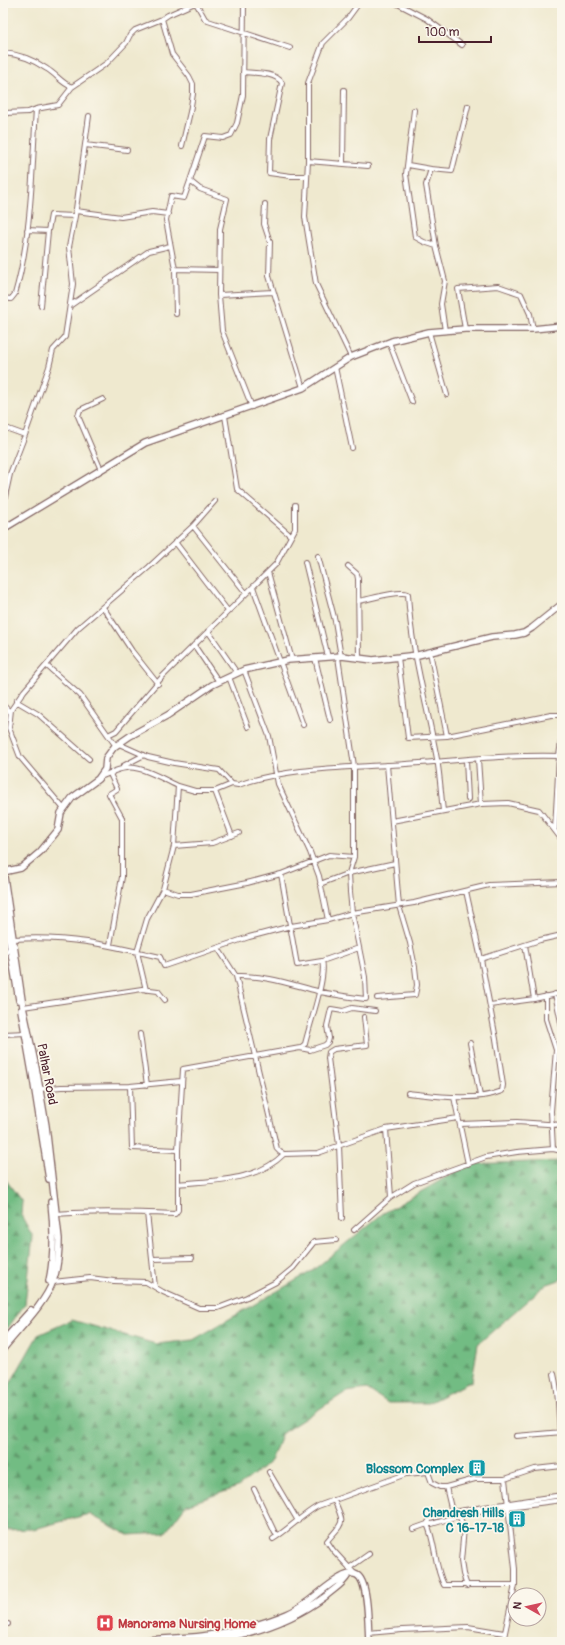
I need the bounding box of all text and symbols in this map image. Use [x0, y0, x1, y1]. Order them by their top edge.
scale bar [419, 18, 491, 44]
text: 100 m [425, 25, 460, 40]
street label: Palhar Road [33, 1042, 61, 1106]
building icon: Blossom Complex [467, 1458, 487, 1478]
place label: Blossom Complex [366, 1461, 464, 1477]
place label: Chandresh Hills C 16-17-18 [422, 1505, 504, 1536]
building icon: Chandresh Hills C 16-17-18 [507, 1509, 527, 1529]
north arrow [507, 1587, 547, 1627]
text: N [511, 1601, 525, 1610]
hospital icon: Manorama Nursing Home [95, 1613, 115, 1633]
place label: Manorama Nursing Home [118, 1616, 257, 1632]

